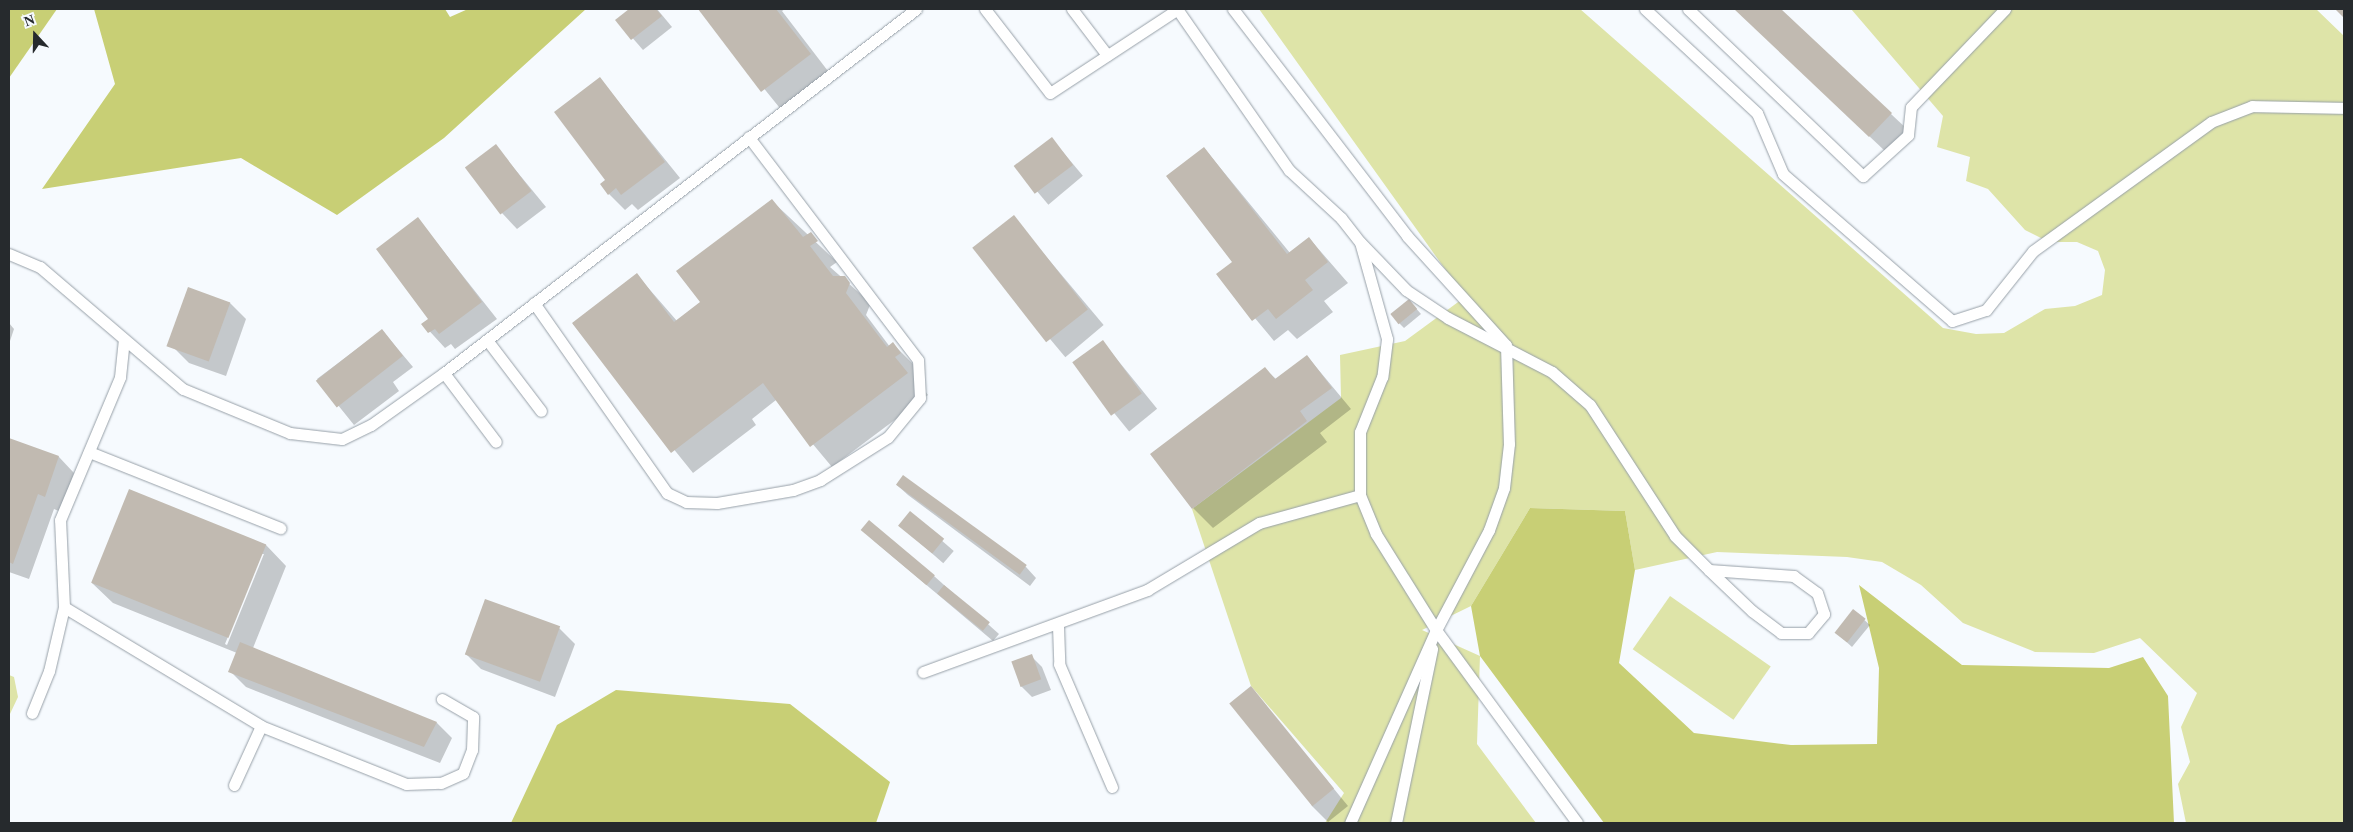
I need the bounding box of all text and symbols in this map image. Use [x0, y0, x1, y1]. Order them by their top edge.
north arrow [10, 10, 60, 60]
text: N [22, 12, 37, 29]

